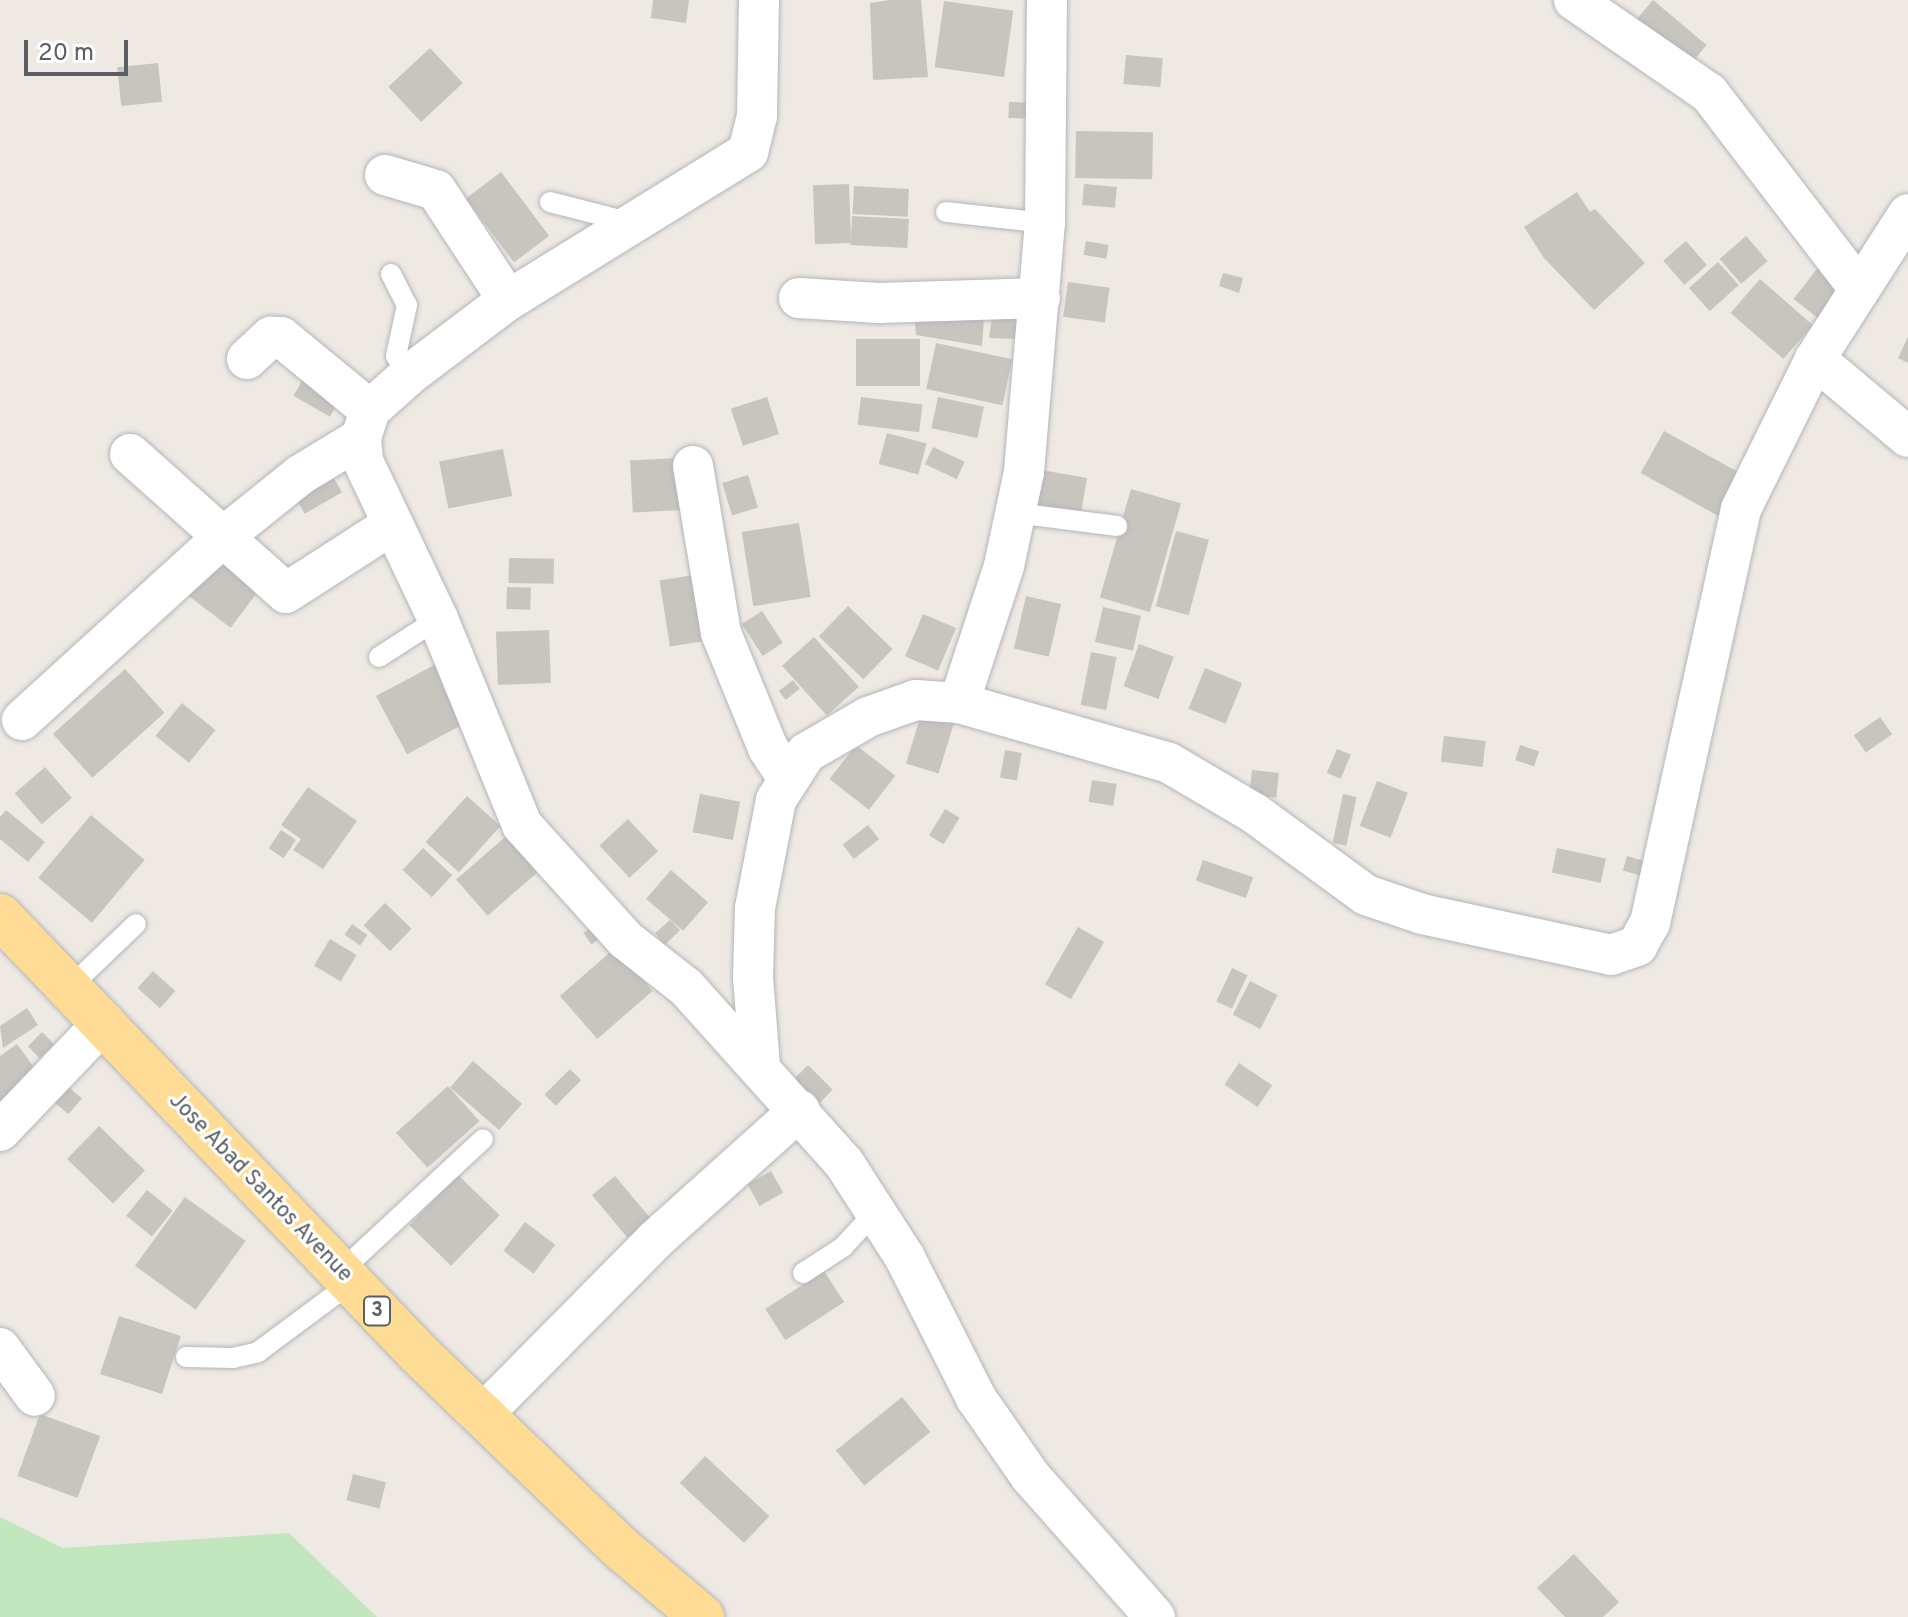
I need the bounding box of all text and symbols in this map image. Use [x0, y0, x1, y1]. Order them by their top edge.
scale bar [28, 24, 132, 74]
text: 20 m [38, 39, 94, 69]
street label: Jose Abad Santos Avenue [162, 1087, 358, 1289]
road number: 3 [363, 1295, 391, 1327]

